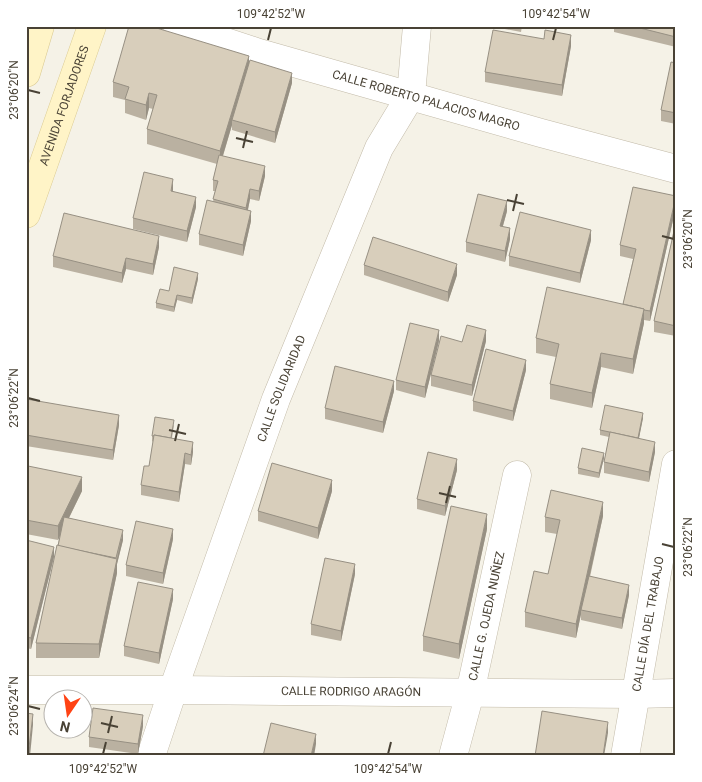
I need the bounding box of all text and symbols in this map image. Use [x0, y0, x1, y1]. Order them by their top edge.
text: 109°42'52"W [237, 7, 305, 21]
text: 109°42'54"W [522, 7, 590, 21]
street label: AVENIDA FORJADORES [37, 44, 92, 167]
text: 23°06'20"N [7, 60, 21, 120]
street label: CALLE ROBERTO PALACIOS MAGRO [331, 67, 521, 134]
text: 23°06'20"N [681, 209, 695, 269]
street label: CALLE SOLIDARIDAD [254, 333, 308, 444]
text: 23°06'22"N [7, 368, 21, 428]
text: 23°06'22"N [681, 517, 695, 577]
street label: CALLE G. OJEDA NUÑEZ [466, 550, 507, 682]
street label: CALLE DÍA DEL TRABAJO [629, 555, 667, 693]
text: 23°06'24"N [7, 676, 21, 736]
street label: CALLE RODRIGO ARAGÓN [281, 684, 421, 699]
north arrow [42, 690, 92, 740]
text: N [58, 718, 72, 736]
text: 109°42'52"W [69, 762, 137, 776]
text: 109°42'54"W [354, 762, 422, 776]

